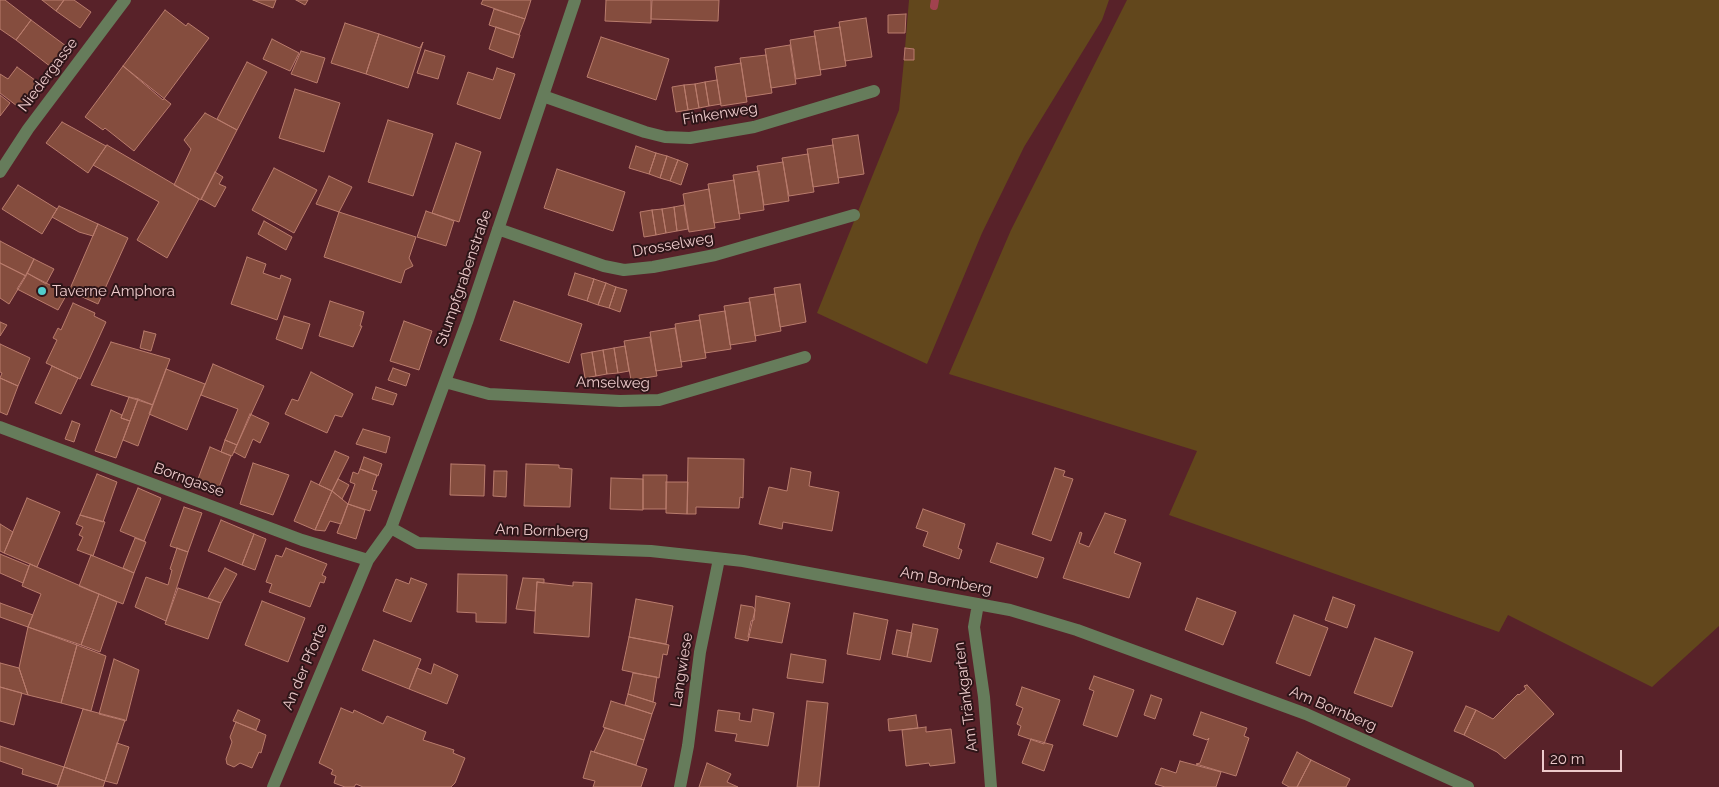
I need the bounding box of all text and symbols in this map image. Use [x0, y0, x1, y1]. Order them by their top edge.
street label: Niedergasse [14, 35, 82, 115]
street label: Finkenweg [681, 99, 759, 129]
street label: Stumpfgrabenstraße [432, 208, 496, 348]
street label: Drosselweg [631, 229, 715, 261]
place label: Taverne Amphora [52, 282, 175, 300]
marker: Taverne Amphora [36, 285, 48, 297]
street label: Amselweg [576, 373, 650, 393]
street label: Borngasse [151, 459, 227, 501]
street label: Am Bornberg [495, 520, 589, 542]
street label: Am Bornberg [899, 563, 993, 599]
street label: An der Pforte [279, 621, 331, 713]
street label: Langwiese [667, 631, 697, 709]
street label: Am Tränkgarten [950, 641, 982, 753]
street label: Am Bornberg [1287, 683, 1379, 735]
scale bar [1544, 740, 1624, 772]
text: 20 m [1550, 750, 1585, 768]

